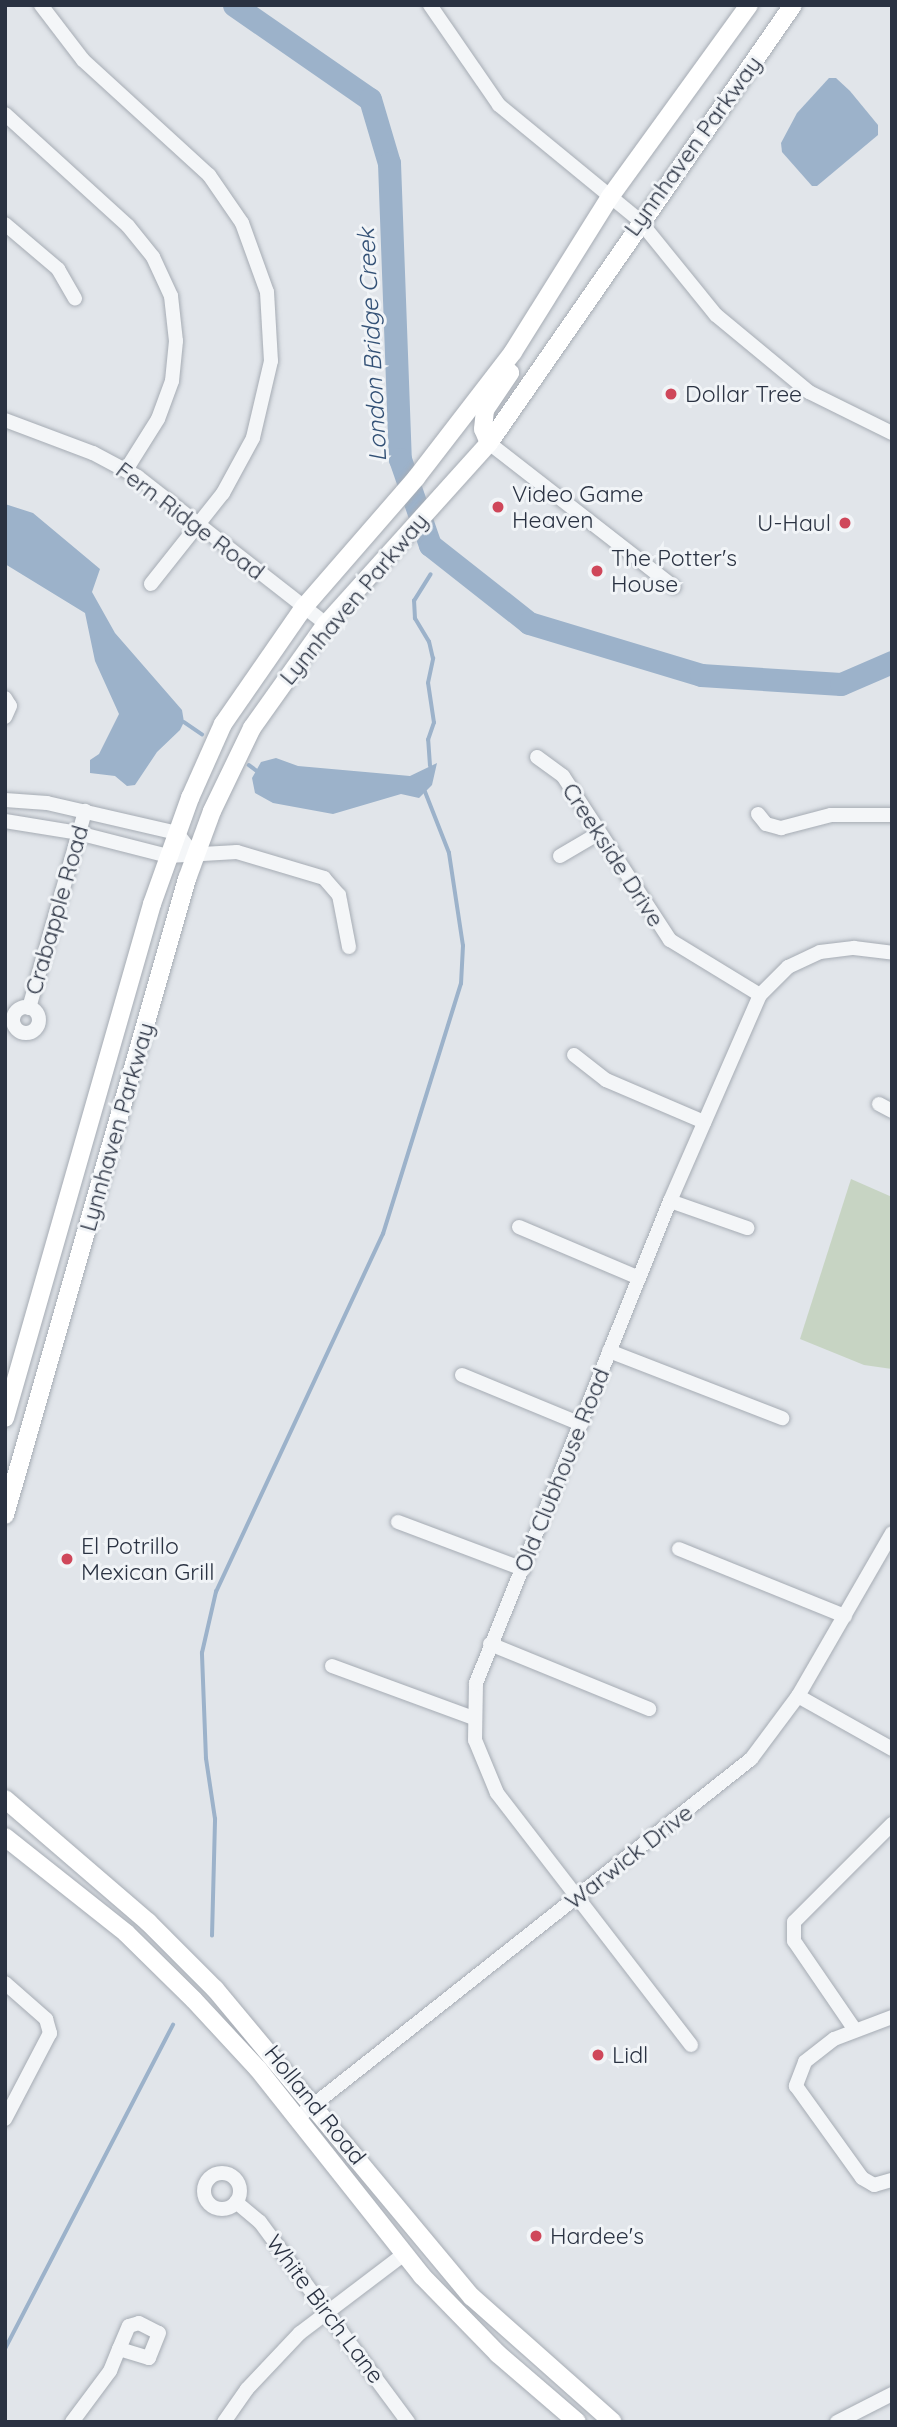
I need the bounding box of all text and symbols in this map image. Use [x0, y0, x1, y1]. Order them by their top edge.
street label: Lynnhaven Parkway [618, 51, 768, 241]
water label: London Bridge Creek [351, 227, 393, 463]
place label: Dollar Tree [685, 380, 802, 408]
marker: Dollar Tree [663, 386, 679, 402]
street label: Fern Ridge Road [110, 456, 270, 586]
place label: Video Game Heaven [512, 480, 644, 534]
marker: Video Game Heaven [490, 499, 506, 515]
street label: Lynnhaven Parkway [274, 507, 434, 691]
place label: U-Haul [757, 509, 831, 537]
marker: U-Haul [837, 515, 853, 531]
place label: The Potter's House [611, 544, 737, 598]
marker: The Potter's House [589, 563, 605, 579]
street label: Creekside Drive [556, 778, 670, 932]
street label: Crabapple Road [20, 822, 94, 998]
street label: Lynnhaven Parkway [74, 1019, 160, 1235]
street label: Old Clubhouse Road [509, 1364, 615, 1576]
place label: El Potrillo Mexican Grill [81, 1532, 215, 1586]
marker: El Potrillo Mexican Grill [59, 1551, 75, 1567]
street label: Warwick Drive [560, 1799, 698, 1915]
street label: Holland Road [258, 2040, 372, 2170]
place label: Lidl [612, 2041, 648, 2069]
marker: Lidl [590, 2047, 606, 2063]
place label: Hardee's [550, 2222, 644, 2250]
marker: Hardee's [528, 2228, 544, 2244]
street label: White Birch Lane [260, 2229, 390, 2389]

